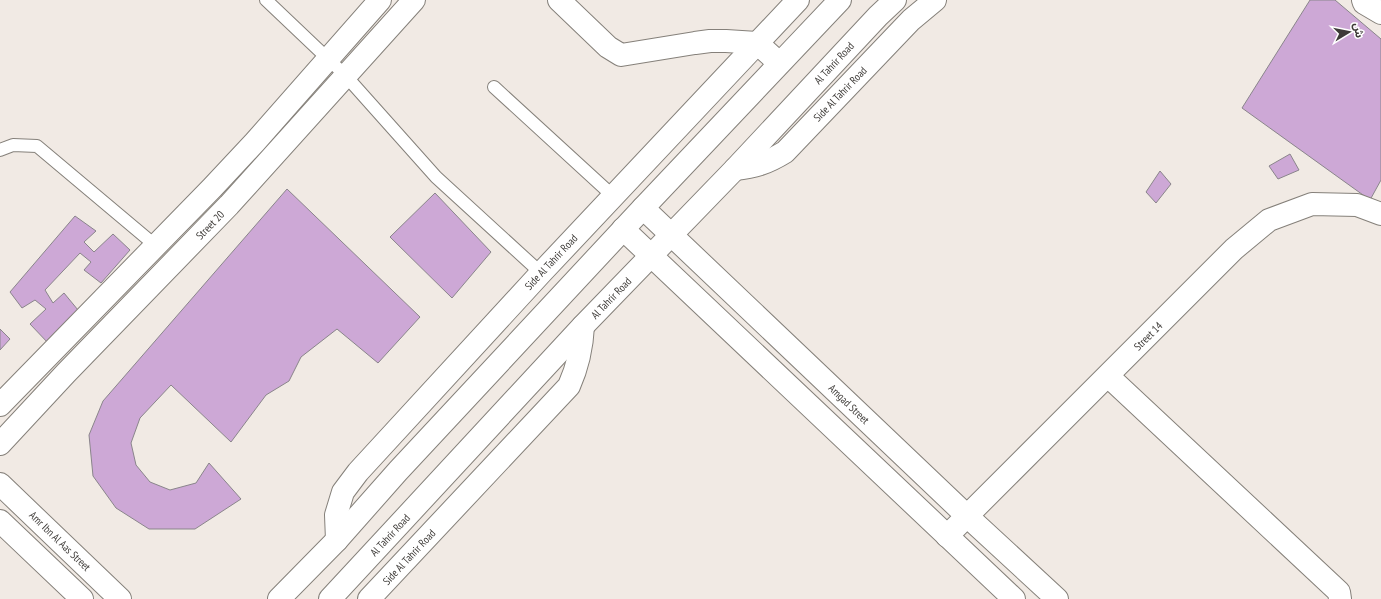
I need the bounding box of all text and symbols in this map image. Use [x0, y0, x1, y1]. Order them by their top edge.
north arrow [1329, 12, 1369, 52]
text: ش [1351, 22, 1367, 39]
street label: Al Tahrir Road [811, 39, 857, 87]
street label: Side Al Tahrir Road [810, 63, 870, 124]
street label: Street 20 [193, 208, 227, 242]
street label: Side Al Tahrir Road [522, 231, 580, 293]
street label: Al Tahrir Road [588, 274, 634, 322]
street label: Street 14 [1131, 319, 1165, 353]
street label: Amgad Street [826, 381, 872, 427]
street label: Amr Ibn Al Aas Street [26, 508, 94, 574]
street label: Al Tahrir Road [367, 511, 413, 559]
street label: Side Al Tahrir Road [380, 526, 438, 588]

